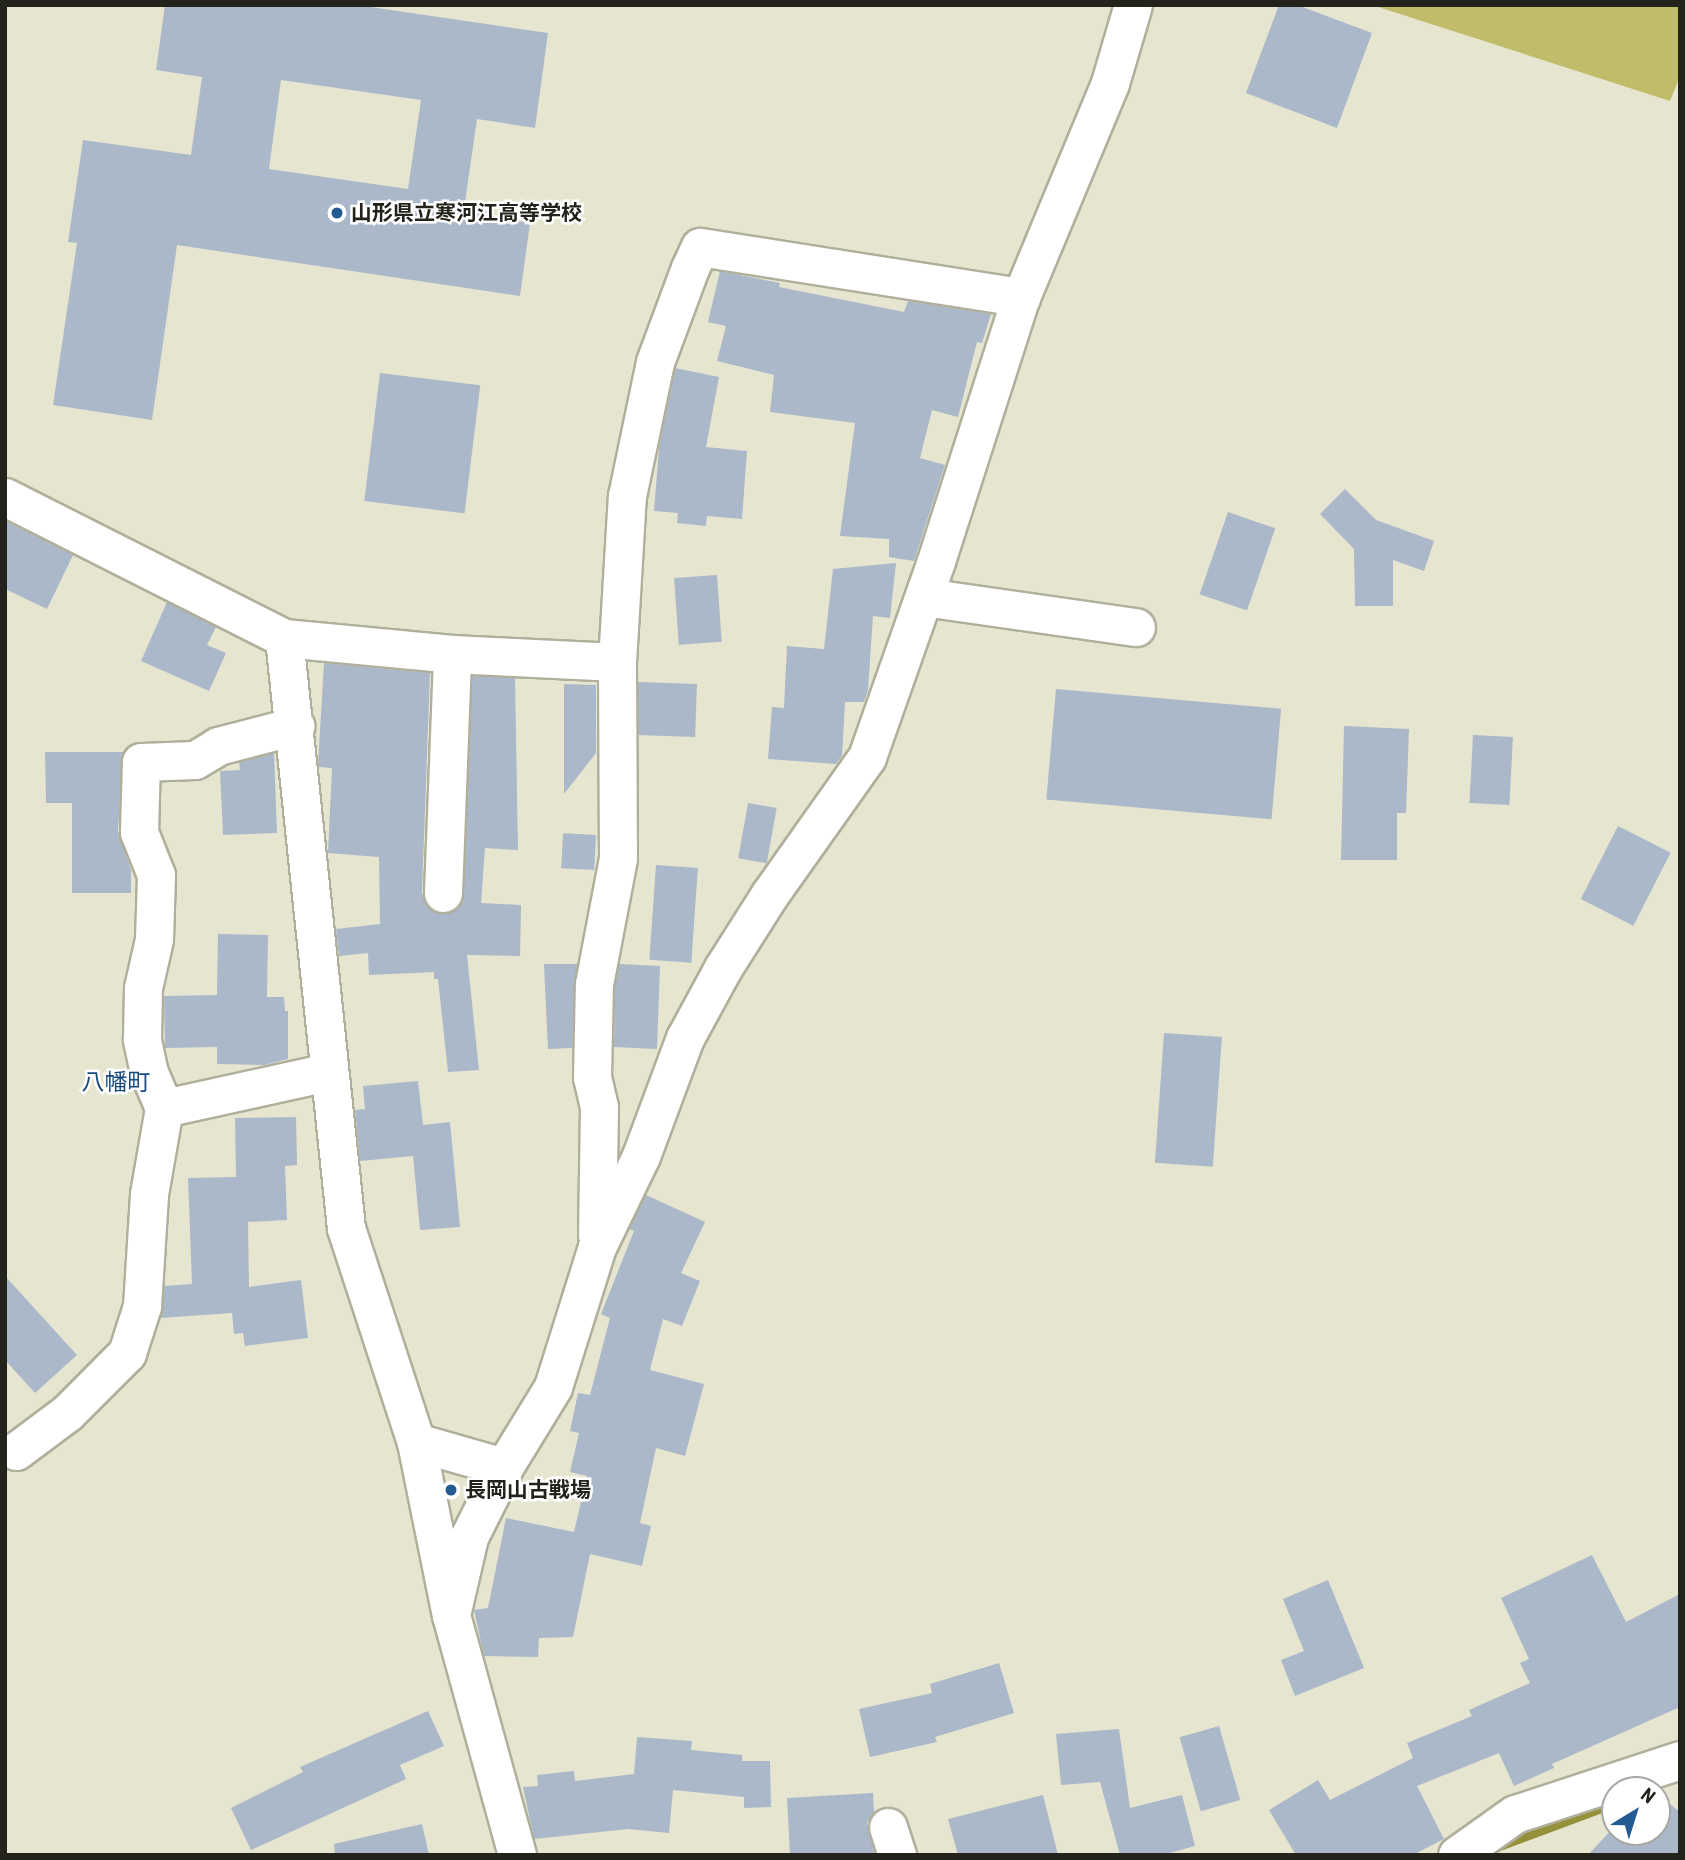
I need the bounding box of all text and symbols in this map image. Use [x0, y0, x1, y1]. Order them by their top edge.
place label: 山形県立寒河江高等学校 [351, 200, 582, 226]
marker: 山形県立寒河江高等学校 [329, 205, 345, 221]
district label: 八幡町 [82, 1069, 150, 1097]
place label: 長岡山古戦場 [465, 1477, 591, 1503]
marker: 長岡山古戦場 [443, 1482, 459, 1498]
north arrow [1601, 1776, 1671, 1846]
text: N [1636, 1783, 1660, 1808]

